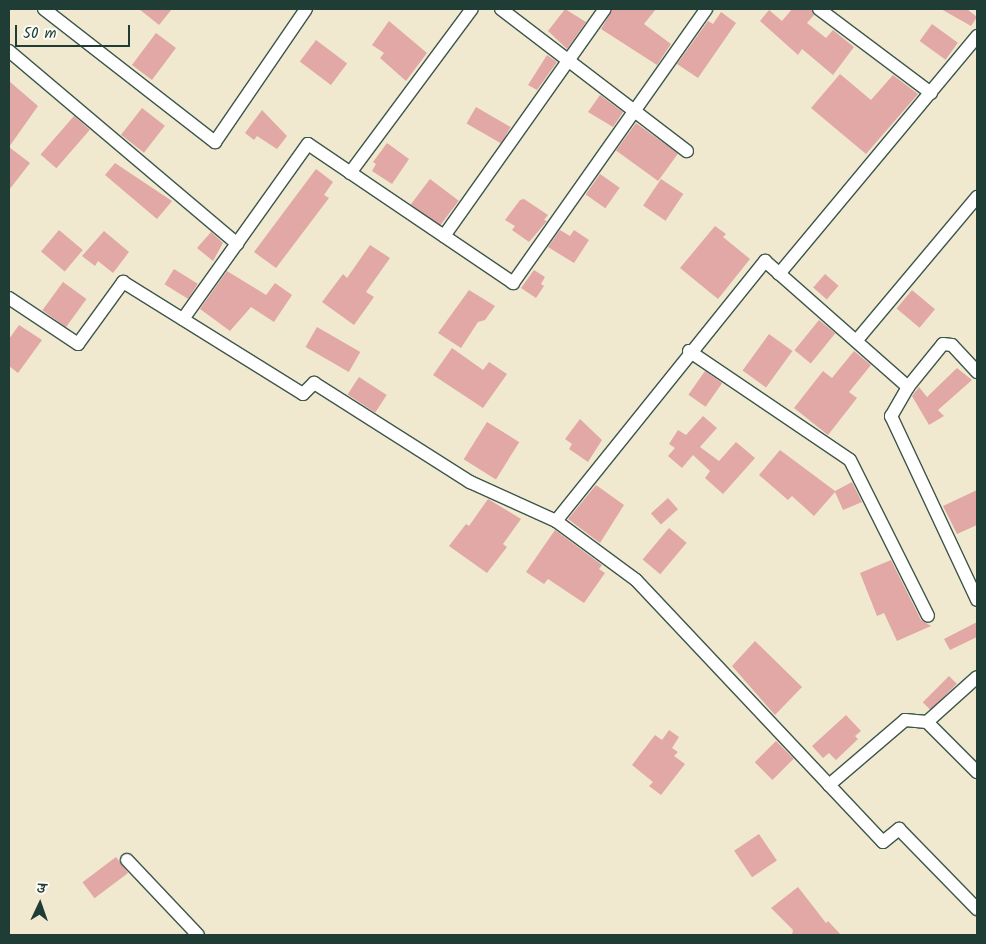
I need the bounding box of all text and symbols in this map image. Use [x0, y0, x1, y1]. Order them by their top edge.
scale bar [18, 15, 132, 47]
text: 50 m [23, 22, 57, 46]
text: उ [36, 878, 46, 900]
north arrow [15, 879, 65, 929]

